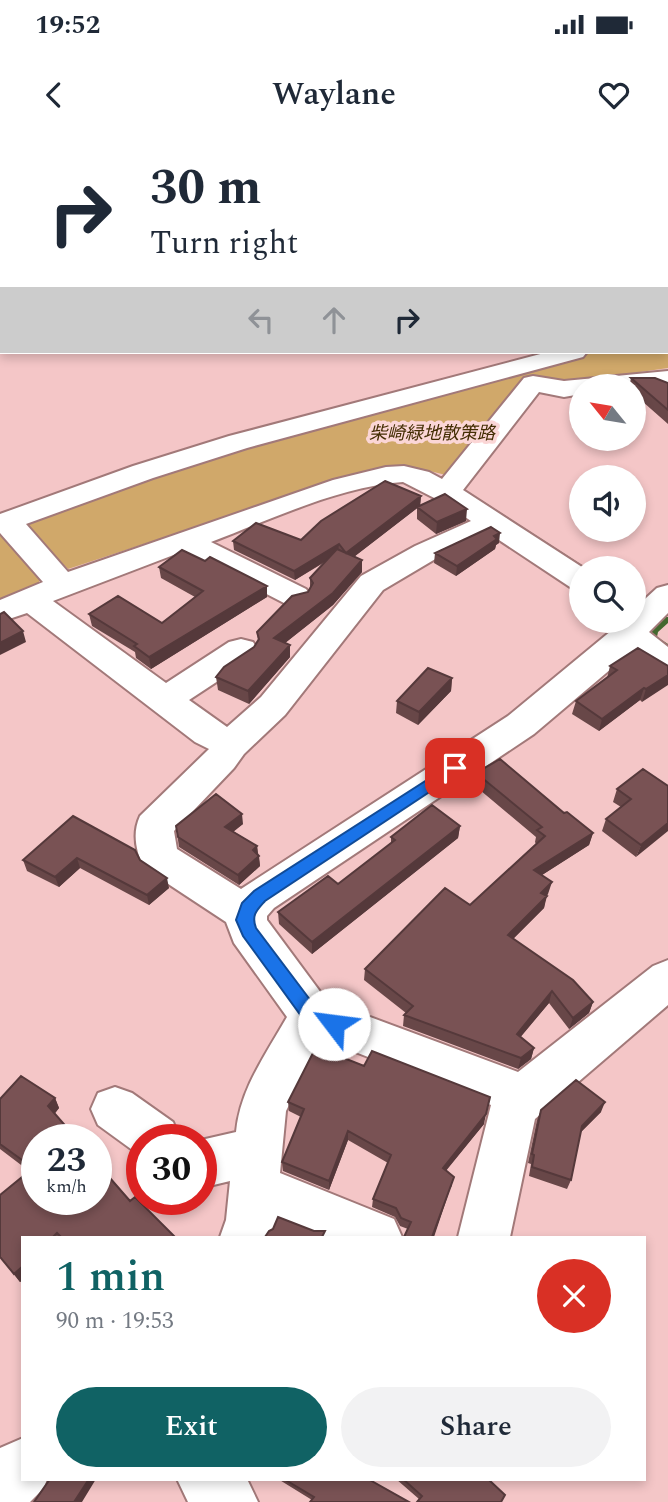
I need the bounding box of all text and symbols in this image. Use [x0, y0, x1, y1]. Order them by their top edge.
text: 19:52 [35, 5, 100, 45]
text: Waylane [272, 70, 396, 119]
icon: back [35, 76, 73, 114]
icon: heart [595, 76, 633, 114]
text: 30 m [150, 151, 261, 226]
icon: right [35, 168, 126, 259]
text: Turn right [150, 219, 298, 268]
icon: left [242, 301, 280, 339]
icon: ahead [315, 301, 353, 339]
icon: right [388, 301, 426, 339]
north arrow [569, 374, 646, 452]
map controls [569, 374, 646, 633]
park label: 柴崎緑地散策路 [369, 420, 497, 447]
button: sound [569, 465, 646, 542]
button: search [569, 556, 646, 633]
pin [425, 738, 485, 798]
icon: arrive [436, 749, 474, 787]
position arrow [297, 987, 371, 1061]
speed limit sign: 30 [126, 1124, 217, 1215]
text: 23 [47, 1134, 86, 1187]
text: km/h [46, 1173, 87, 1200]
text: 1 min [56, 1246, 165, 1309]
button: close [537, 1259, 611, 1333]
text: 90 m · 19:53 [56, 1304, 174, 1339]
button: Exit [56, 1387, 327, 1467]
button: Share [341, 1387, 611, 1467]

